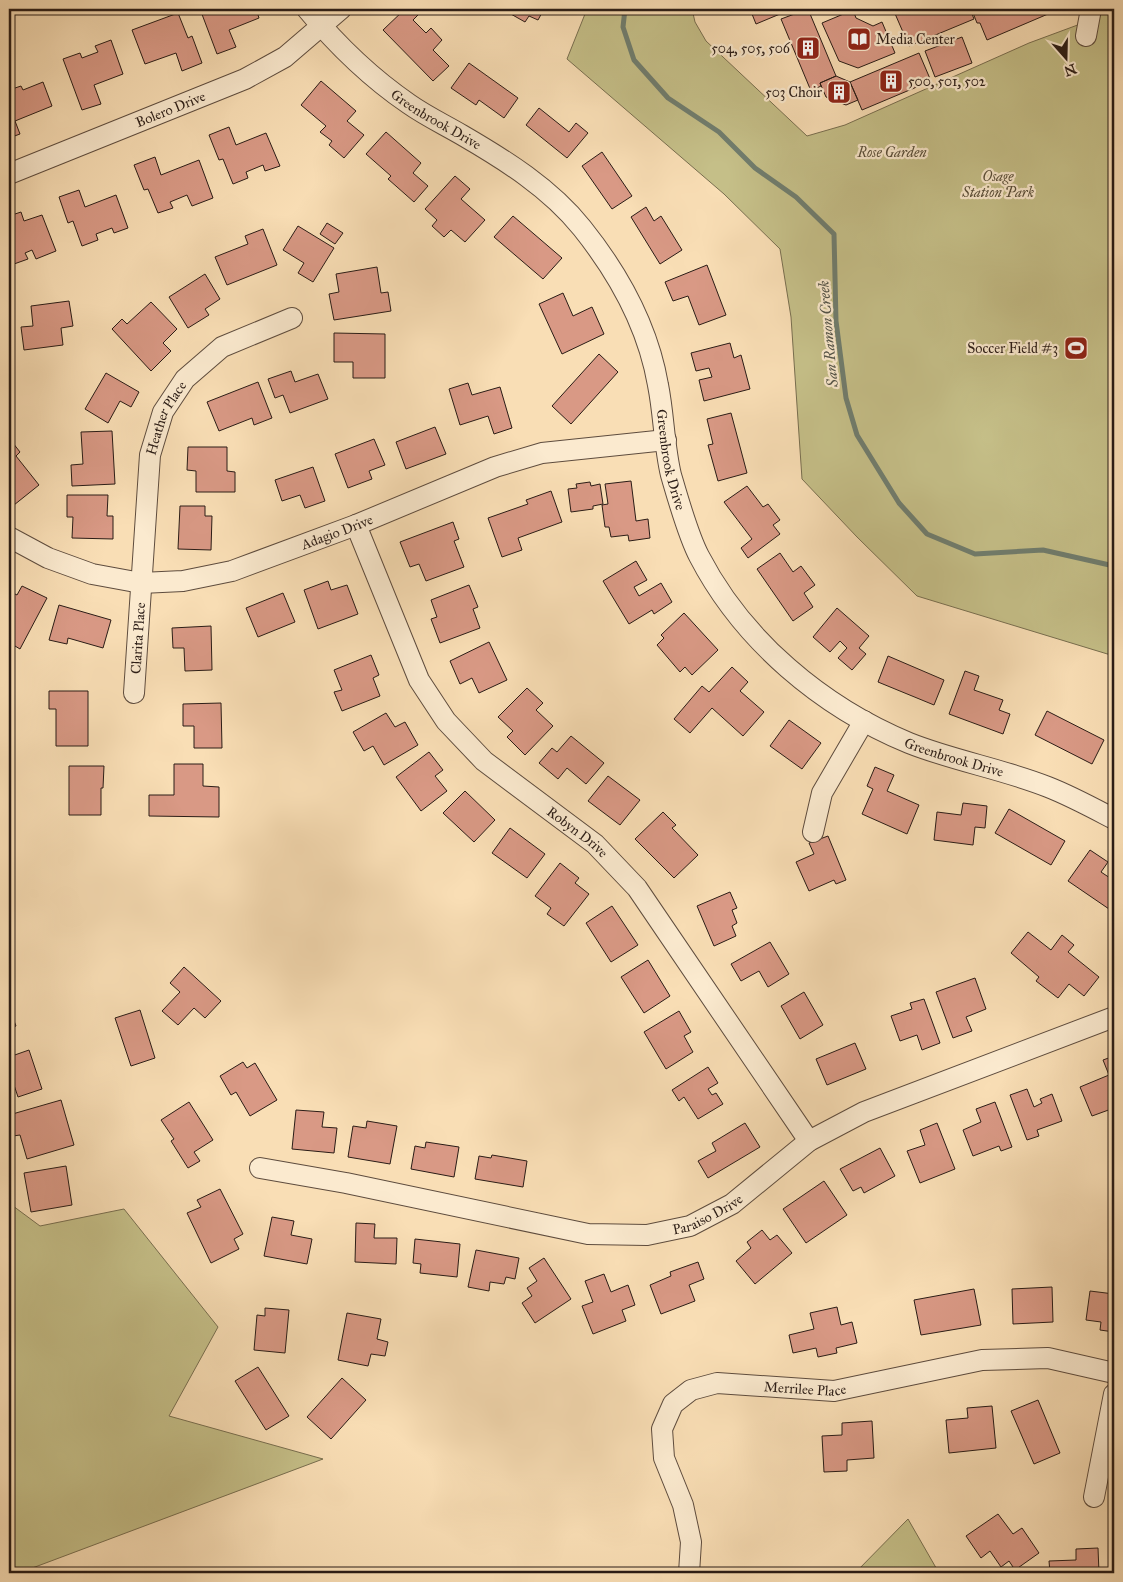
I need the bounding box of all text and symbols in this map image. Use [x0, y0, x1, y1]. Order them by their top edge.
library icon: Media Center [846, 26, 872, 52]
place label: Media Center [876, 31, 956, 48]
north arrow [1040, 32, 1090, 82]
building icon: 504, 505, 506 [795, 35, 821, 61]
place label: 504, 505, 506 [711, 40, 791, 57]
text: N [1062, 60, 1079, 80]
building icon: 500, 501, 502 [878, 68, 904, 94]
place label: 500, 501, 502 [908, 73, 986, 90]
building icon: 503 Choir [826, 79, 852, 105]
place label: 503 Choir [765, 84, 823, 101]
street label: Greenbrook Drive [388, 85, 485, 153]
street label: Bolero Drive [133, 87, 208, 131]
park label: Rose Garden [857, 144, 927, 161]
park label: Osage Station Park [961, 168, 1035, 201]
water label: San Ramon Creek [814, 280, 842, 389]
sports icon: Soccer Field #3 [1063, 335, 1089, 361]
place label: Soccer Field #3 [967, 340, 1058, 357]
street label: Heather Place [142, 378, 190, 457]
street label: Greenbrook Drive [653, 408, 689, 512]
street label: Adagio Drive [298, 510, 375, 553]
street label: Clarita Place [127, 602, 149, 674]
street label: Greenbrook Drive [902, 734, 1006, 780]
street label: Robyn Drive [544, 803, 612, 861]
street label: Paraiso Drive [671, 1190, 746, 1238]
street label: Merrilee Place [763, 1378, 848, 1400]

